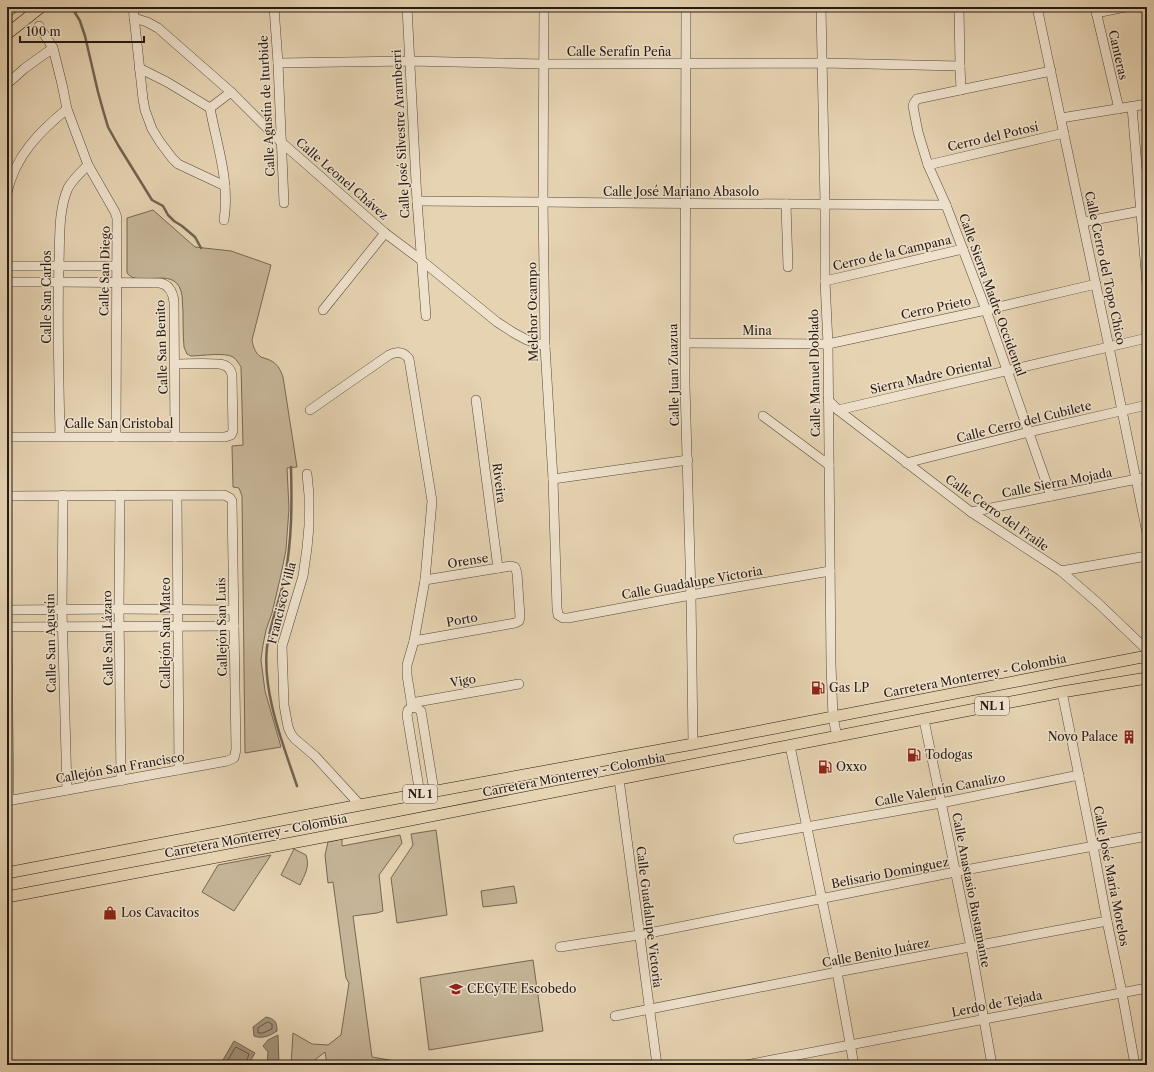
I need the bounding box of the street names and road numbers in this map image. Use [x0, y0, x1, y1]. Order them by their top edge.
street label: Canteras [1105, 29, 1131, 81]
street label: Calle Agustín de Iturbide [255, 35, 278, 177]
street label: Calle Serafín Peña [567, 44, 672, 59]
street label: Calle José Silvestre Aramberri [389, 49, 412, 219]
street label: Cerro del Potosí [946, 119, 1040, 154]
street label: Calle Leonel Chávez [293, 134, 392, 223]
street label: Calle José Mariano Abasolo [603, 184, 759, 199]
street label: Calle Cerro del Topo Chico [1082, 190, 1129, 346]
street label: Calle Sierra Madre Occidental [956, 211, 1029, 379]
street label: Calle San Diego [96, 226, 113, 316]
street label: Cerro de la Campana [831, 231, 953, 273]
street label: Calle San Carlos [39, 250, 54, 344]
street label: Melchor Ocampo [524, 262, 541, 362]
street label: Cerro Prieto [899, 293, 972, 322]
street label: Calle San Benito [152, 299, 171, 395]
street label: Calle Manuel Doblado [806, 309, 823, 437]
street label: Calle Juan Zuazua [665, 323, 682, 427]
street label: Mina [742, 323, 772, 338]
street label: Sierra Madre Oriental [869, 354, 994, 397]
street label: Calle Cerro del Cubilete [955, 397, 1093, 446]
street label: Calle San Cristobal [65, 416, 174, 431]
street label: Riveira [490, 462, 509, 504]
street label: Calle Sierra Mojada [1000, 464, 1114, 501]
street label: Calle Cerro del Fraile [943, 471, 1052, 554]
street label: Orense [446, 550, 490, 571]
street label: Francisco Villa [264, 560, 299, 645]
street label: Calle Guadalupe Victoria [620, 563, 764, 602]
street label: Callejón San Mateo [158, 577, 173, 689]
street label: Callejón San Luis [213, 577, 230, 677]
street label: Calle San Lázaro [99, 590, 116, 686]
street label: Calle San Agustín [42, 593, 59, 693]
street label: Porto [445, 609, 479, 630]
street label: Carretera Monterrey - Colombia [882, 650, 1068, 701]
street label: Vigo [448, 671, 477, 690]
road number: NL 1 [975, 697, 1009, 715]
street label: Callejón San Francisco [54, 749, 185, 786]
street label: Carretera Monterrey - Colombia [481, 749, 667, 800]
street label: Calle Valentín Canalizo [873, 769, 1006, 810]
road number: NL 1 [403, 785, 437, 803]
street label: Calle José María Morelos [1091, 804, 1132, 947]
street label: Carretera Monterrey - Colombia [163, 810, 349, 861]
street label: Calle Anastasio Bustamante [949, 811, 994, 969]
street label: Calle Guadalupe Victoria [633, 845, 666, 989]
street label: Belisario Domínguez [830, 854, 950, 891]
street label: Calle Benito Juárez [821, 935, 931, 970]
street label: Lerdo de Tejada [950, 987, 1044, 1020]

